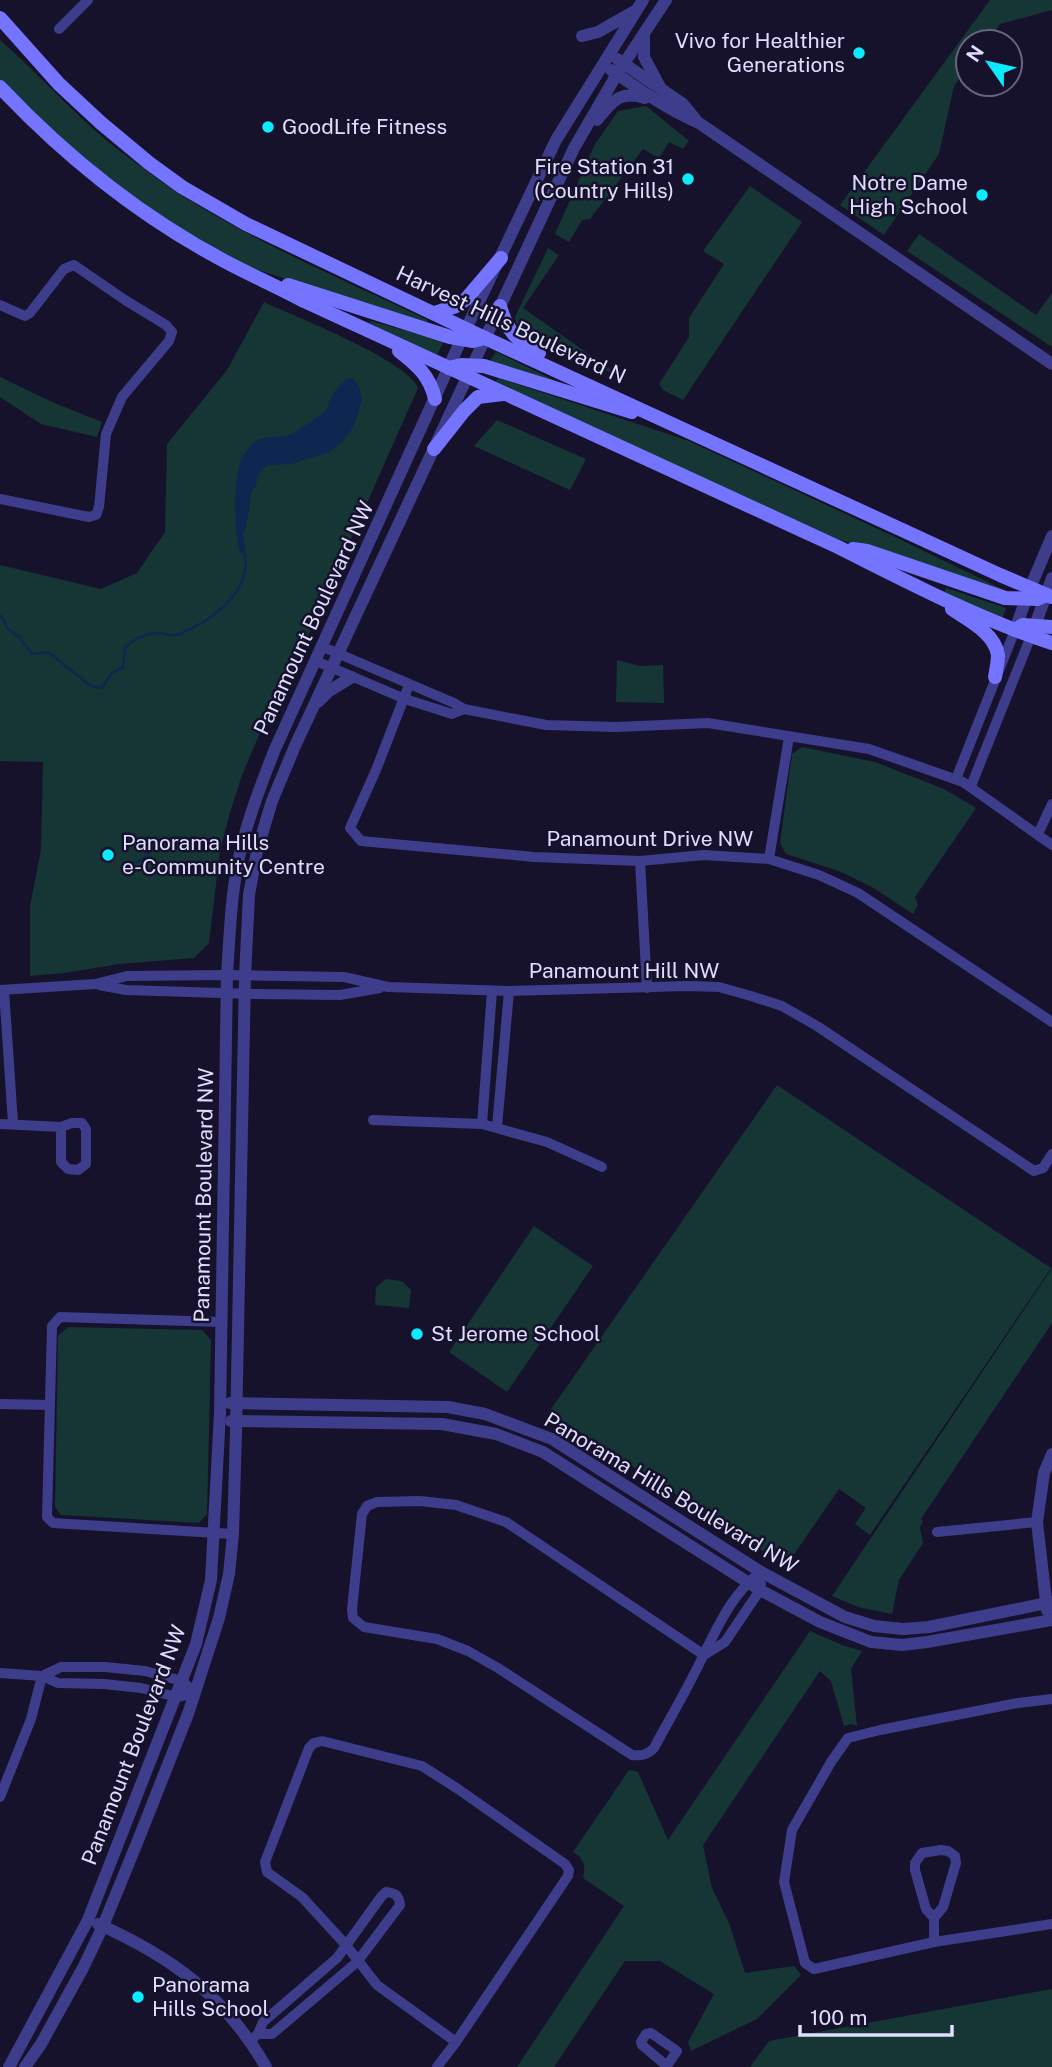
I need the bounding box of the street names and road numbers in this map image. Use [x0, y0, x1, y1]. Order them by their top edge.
street label: Harvest Hills Boulevard N [392, 260, 630, 389]
street label: Panamount Boulevard NW [248, 497, 379, 739]
street label: Panamount Drive NW [547, 826, 753, 851]
street label: Panamount Hill NW [529, 958, 719, 983]
street label: Panamount Boulevard NW [189, 1067, 218, 1323]
street label: Panorama Hills Boulevard NW [540, 1407, 803, 1578]
street label: Panamount Boulevard NW [76, 1621, 191, 1868]

